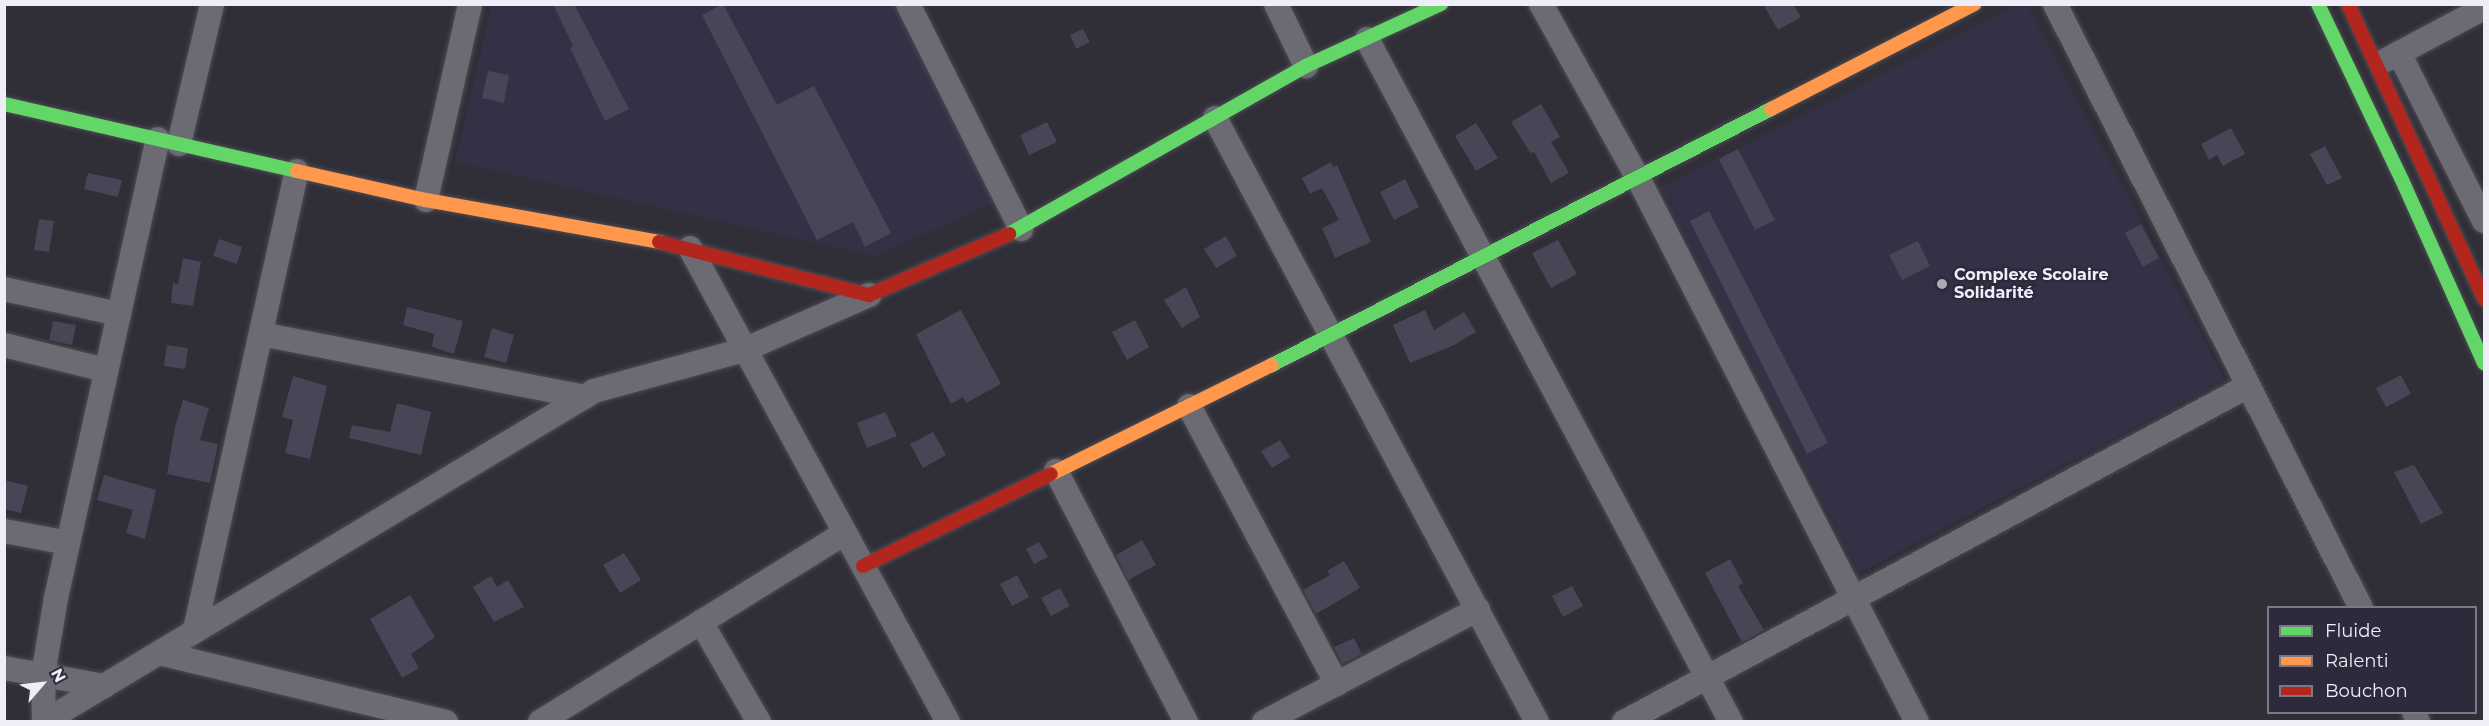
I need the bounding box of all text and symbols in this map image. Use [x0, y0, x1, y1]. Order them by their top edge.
place label: Complexe Scolaire Solidarité [1954, 265, 2109, 303]
marker: Complexe Scolaire Solidarité [1935, 277, 1949, 291]
legend [2267, 606, 2477, 714]
text: Fluide [2325, 620, 2381, 642]
text: Ralenti [2325, 650, 2389, 672]
north arrow [12, 654, 72, 714]
text: N [47, 665, 70, 685]
text: Bouchon [2325, 680, 2408, 702]

